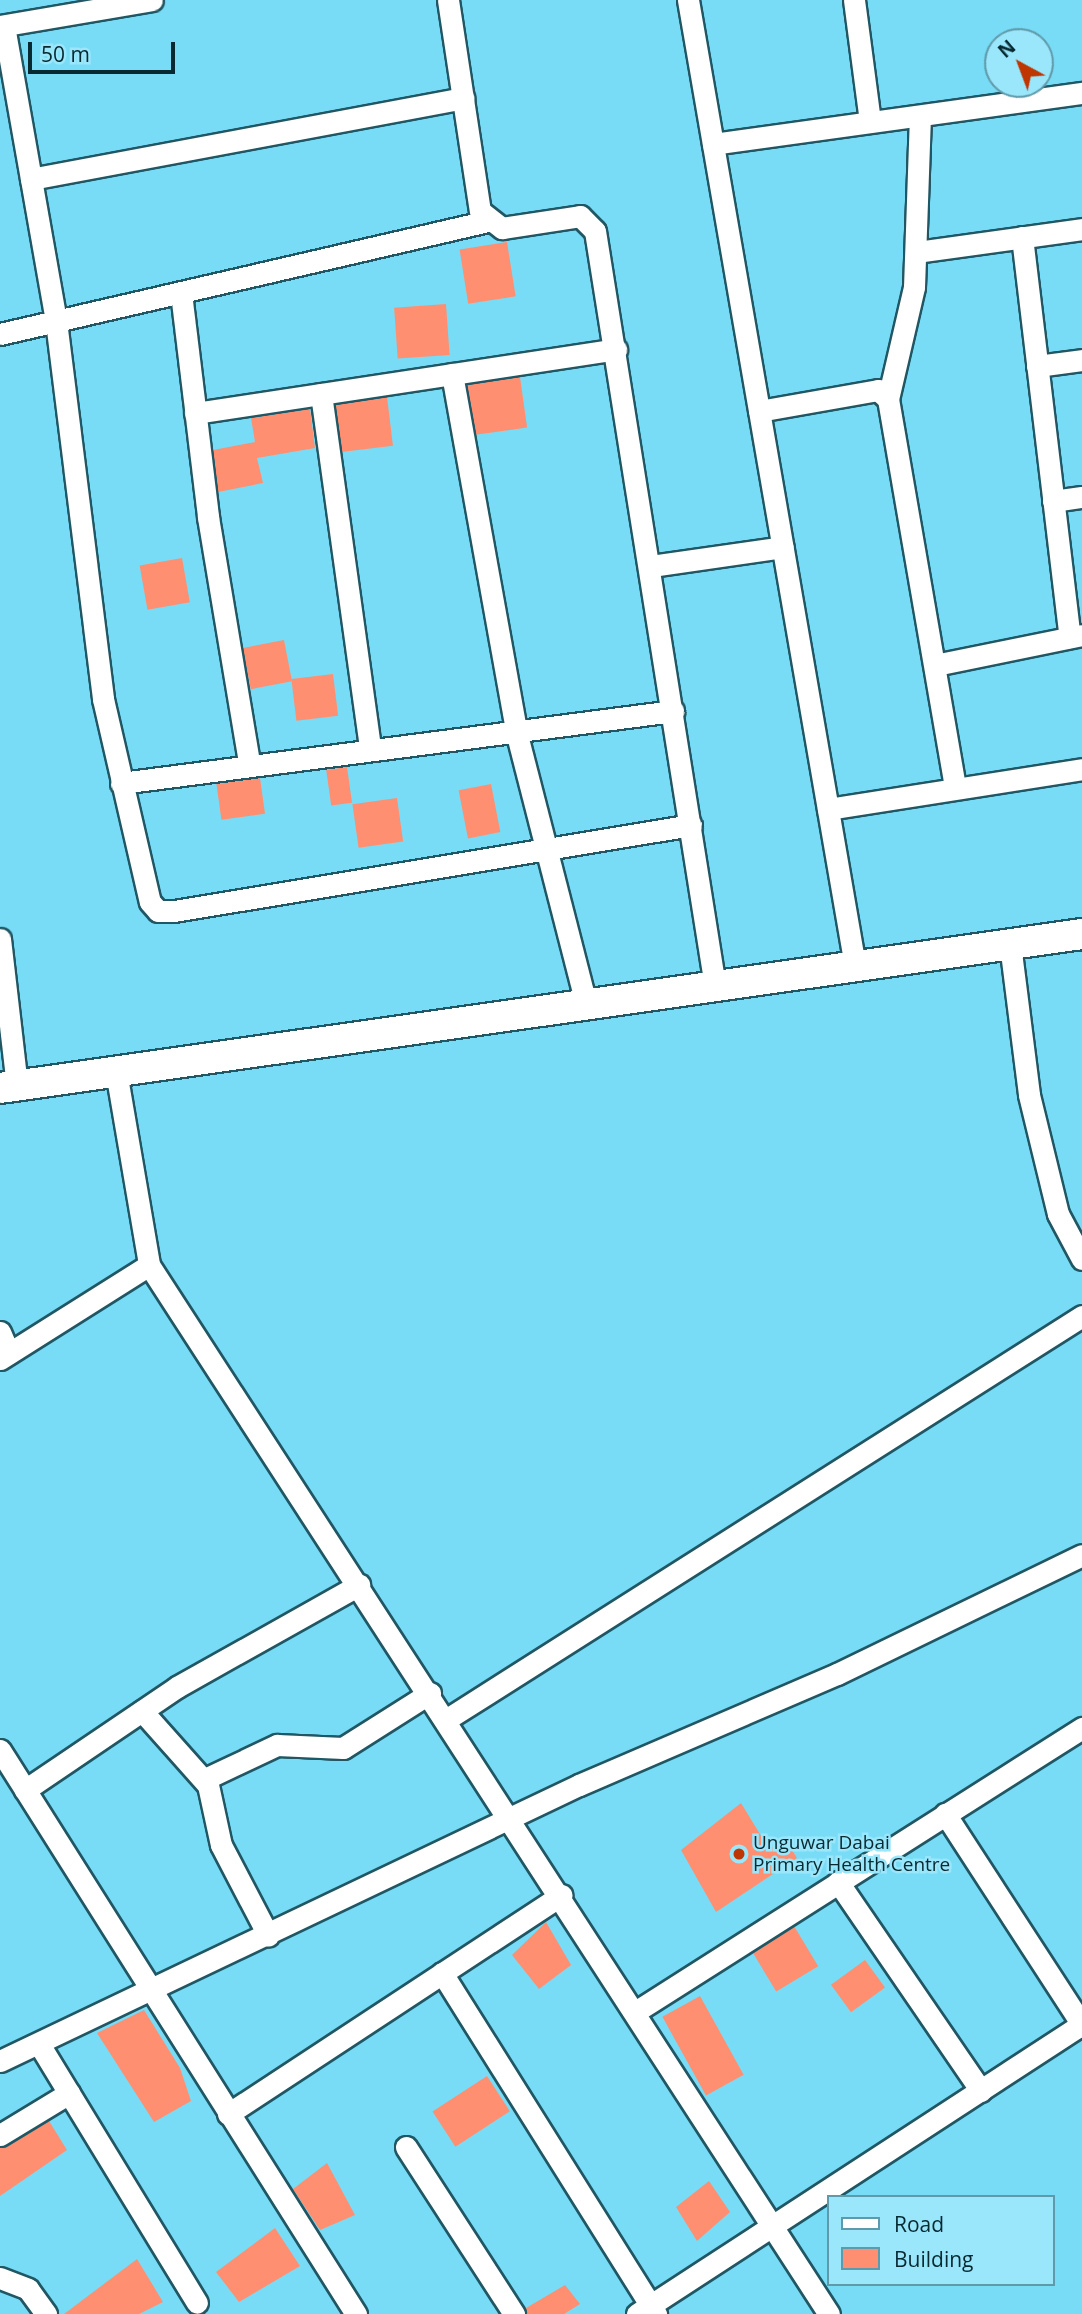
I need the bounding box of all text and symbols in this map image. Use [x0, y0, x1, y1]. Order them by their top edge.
scale bar [32, 28, 178, 72]
north arrow [984, 28, 1054, 98]
text: N [992, 34, 1021, 64]
text: 50 m [41, 40, 90, 68]
place label: Unguwar Dabai Primary Health Centre [753, 1832, 950, 1876]
marker: Unguwar Dabai Primary Health Centre [731, 1846, 747, 1862]
legend [827, 2195, 1054, 2286]
text: Road [894, 2210, 944, 2238]
text: Building [894, 2245, 973, 2273]

